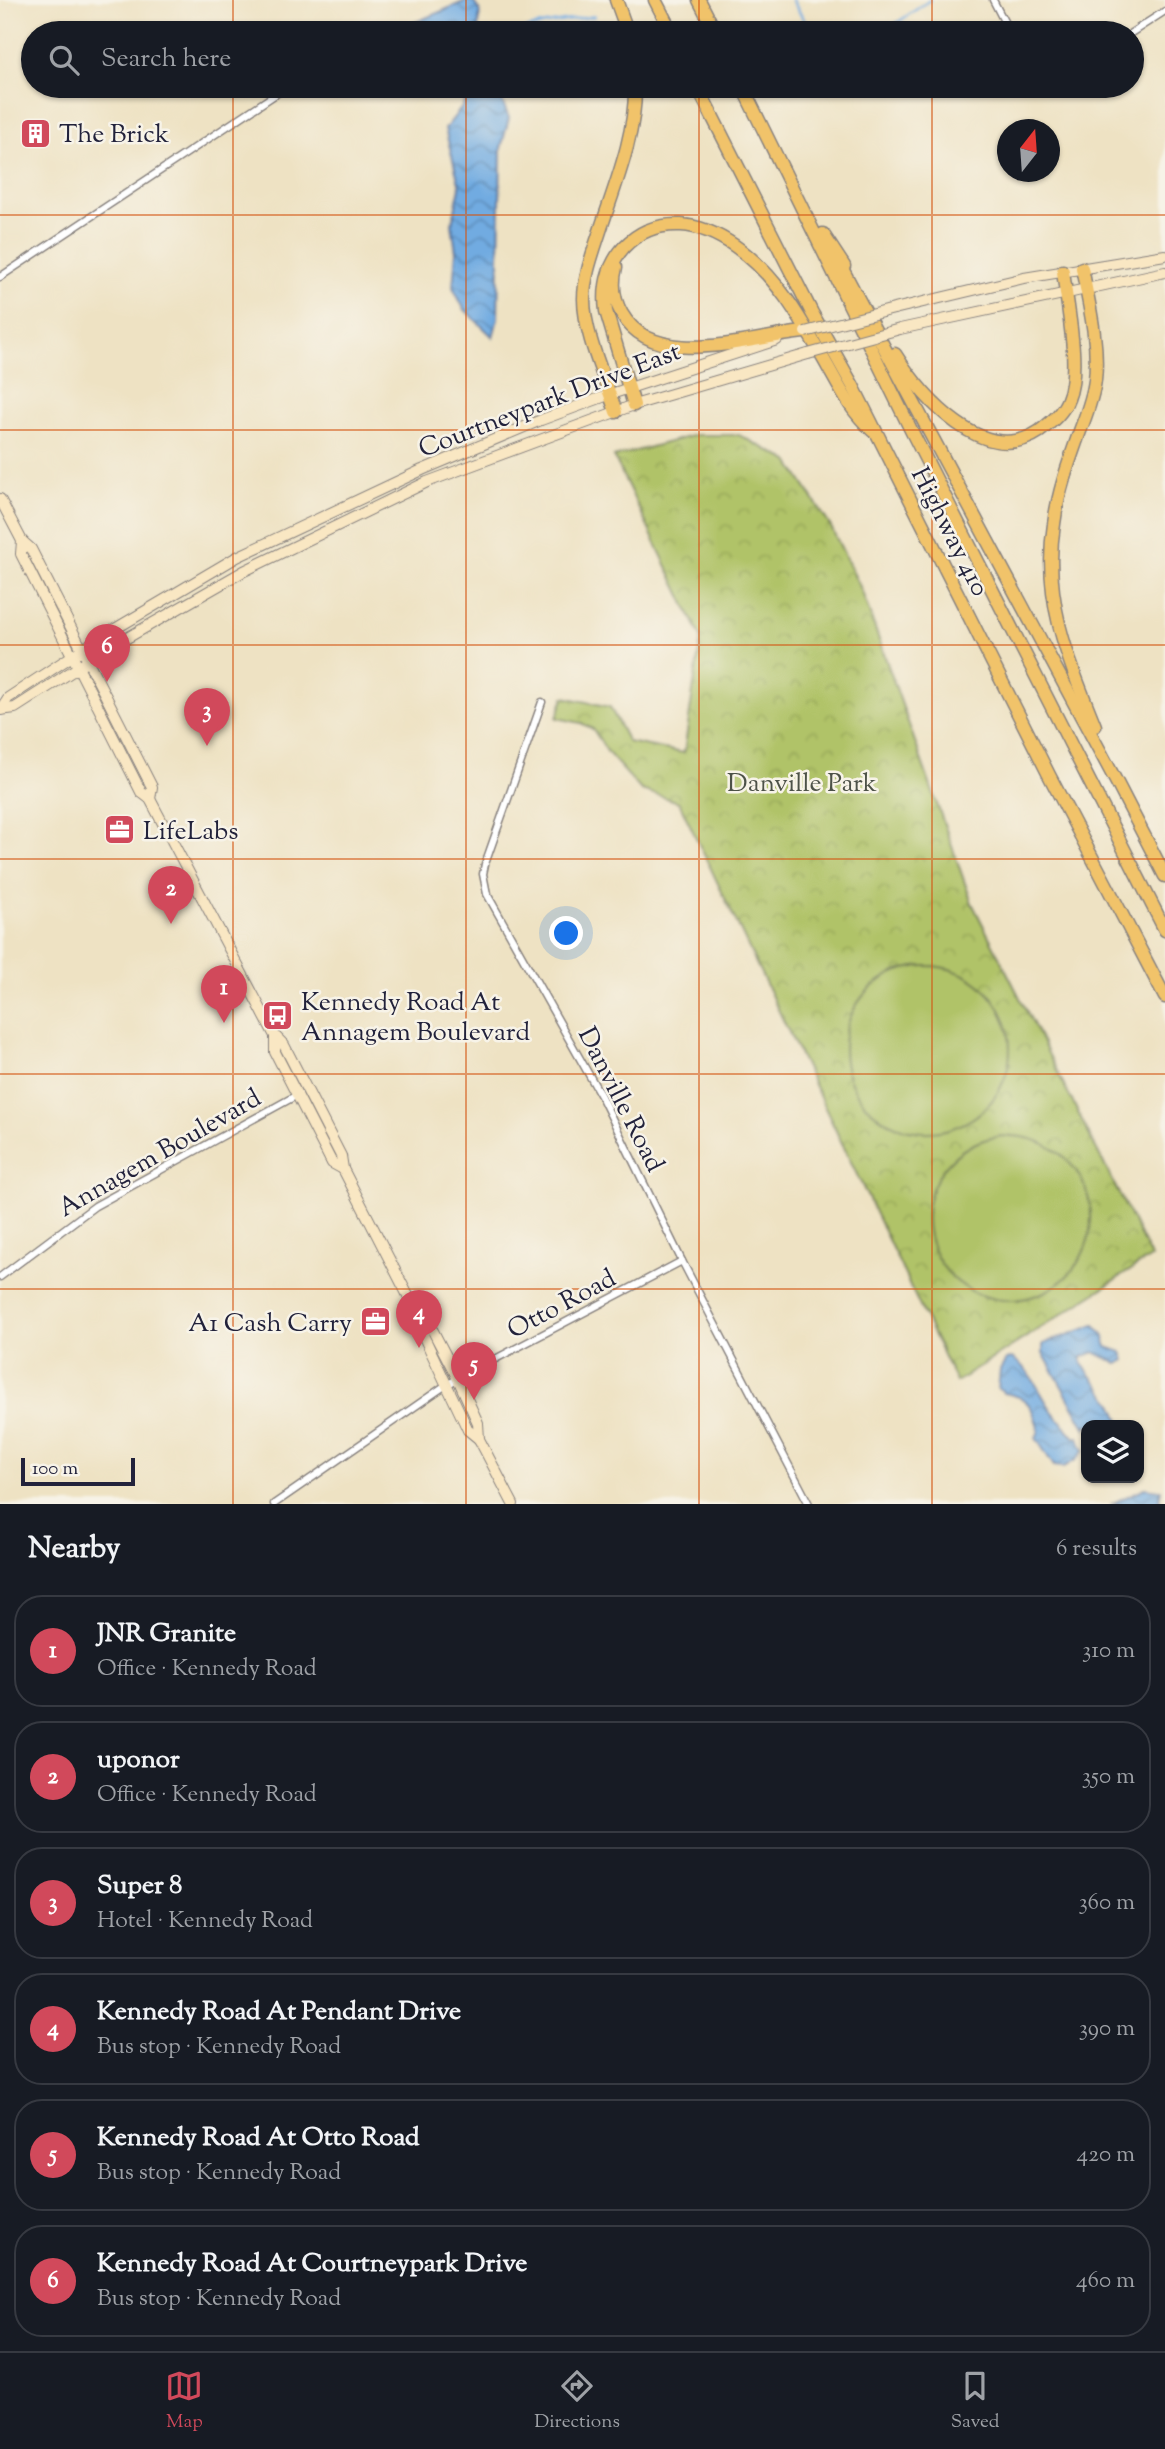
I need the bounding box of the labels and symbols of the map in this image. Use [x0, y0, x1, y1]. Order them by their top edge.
building icon: The Brick [19, 116, 53, 150]
place label: The Brick [59, 117, 169, 154]
north arrow [997, 119, 1060, 182]
street label: Courtneypark Drive East [413, 334, 686, 468]
street label: Highway 410 [900, 461, 997, 603]
pin: 6 [84, 624, 130, 682]
pin: 3 [184, 688, 230, 746]
park label: Danville Park [727, 766, 877, 803]
office icon: LifeLabs [103, 813, 137, 847]
place label: LifeLabs [143, 814, 238, 851]
pin: 2 [148, 866, 194, 924]
your location [549, 916, 583, 950]
pin: 1 [201, 965, 247, 1023]
place label: Kennedy Road At Annagem Boulevard [301, 985, 530, 1052]
bus stop icon: Kennedy Road At Annagem Boulevard [261, 999, 295, 1033]
street label: Danville Road [567, 1021, 672, 1179]
street label: Annagem Boulevard [52, 1081, 269, 1227]
street label: Otto Road [501, 1261, 623, 1349]
pin: 4 [396, 1290, 442, 1348]
office icon: A1 Cash Carry [358, 1305, 392, 1339]
place label: A1 Cash Carry [188, 1306, 352, 1343]
pin: 5 [451, 1342, 497, 1400]
scale bar [21, 1455, 135, 1487]

